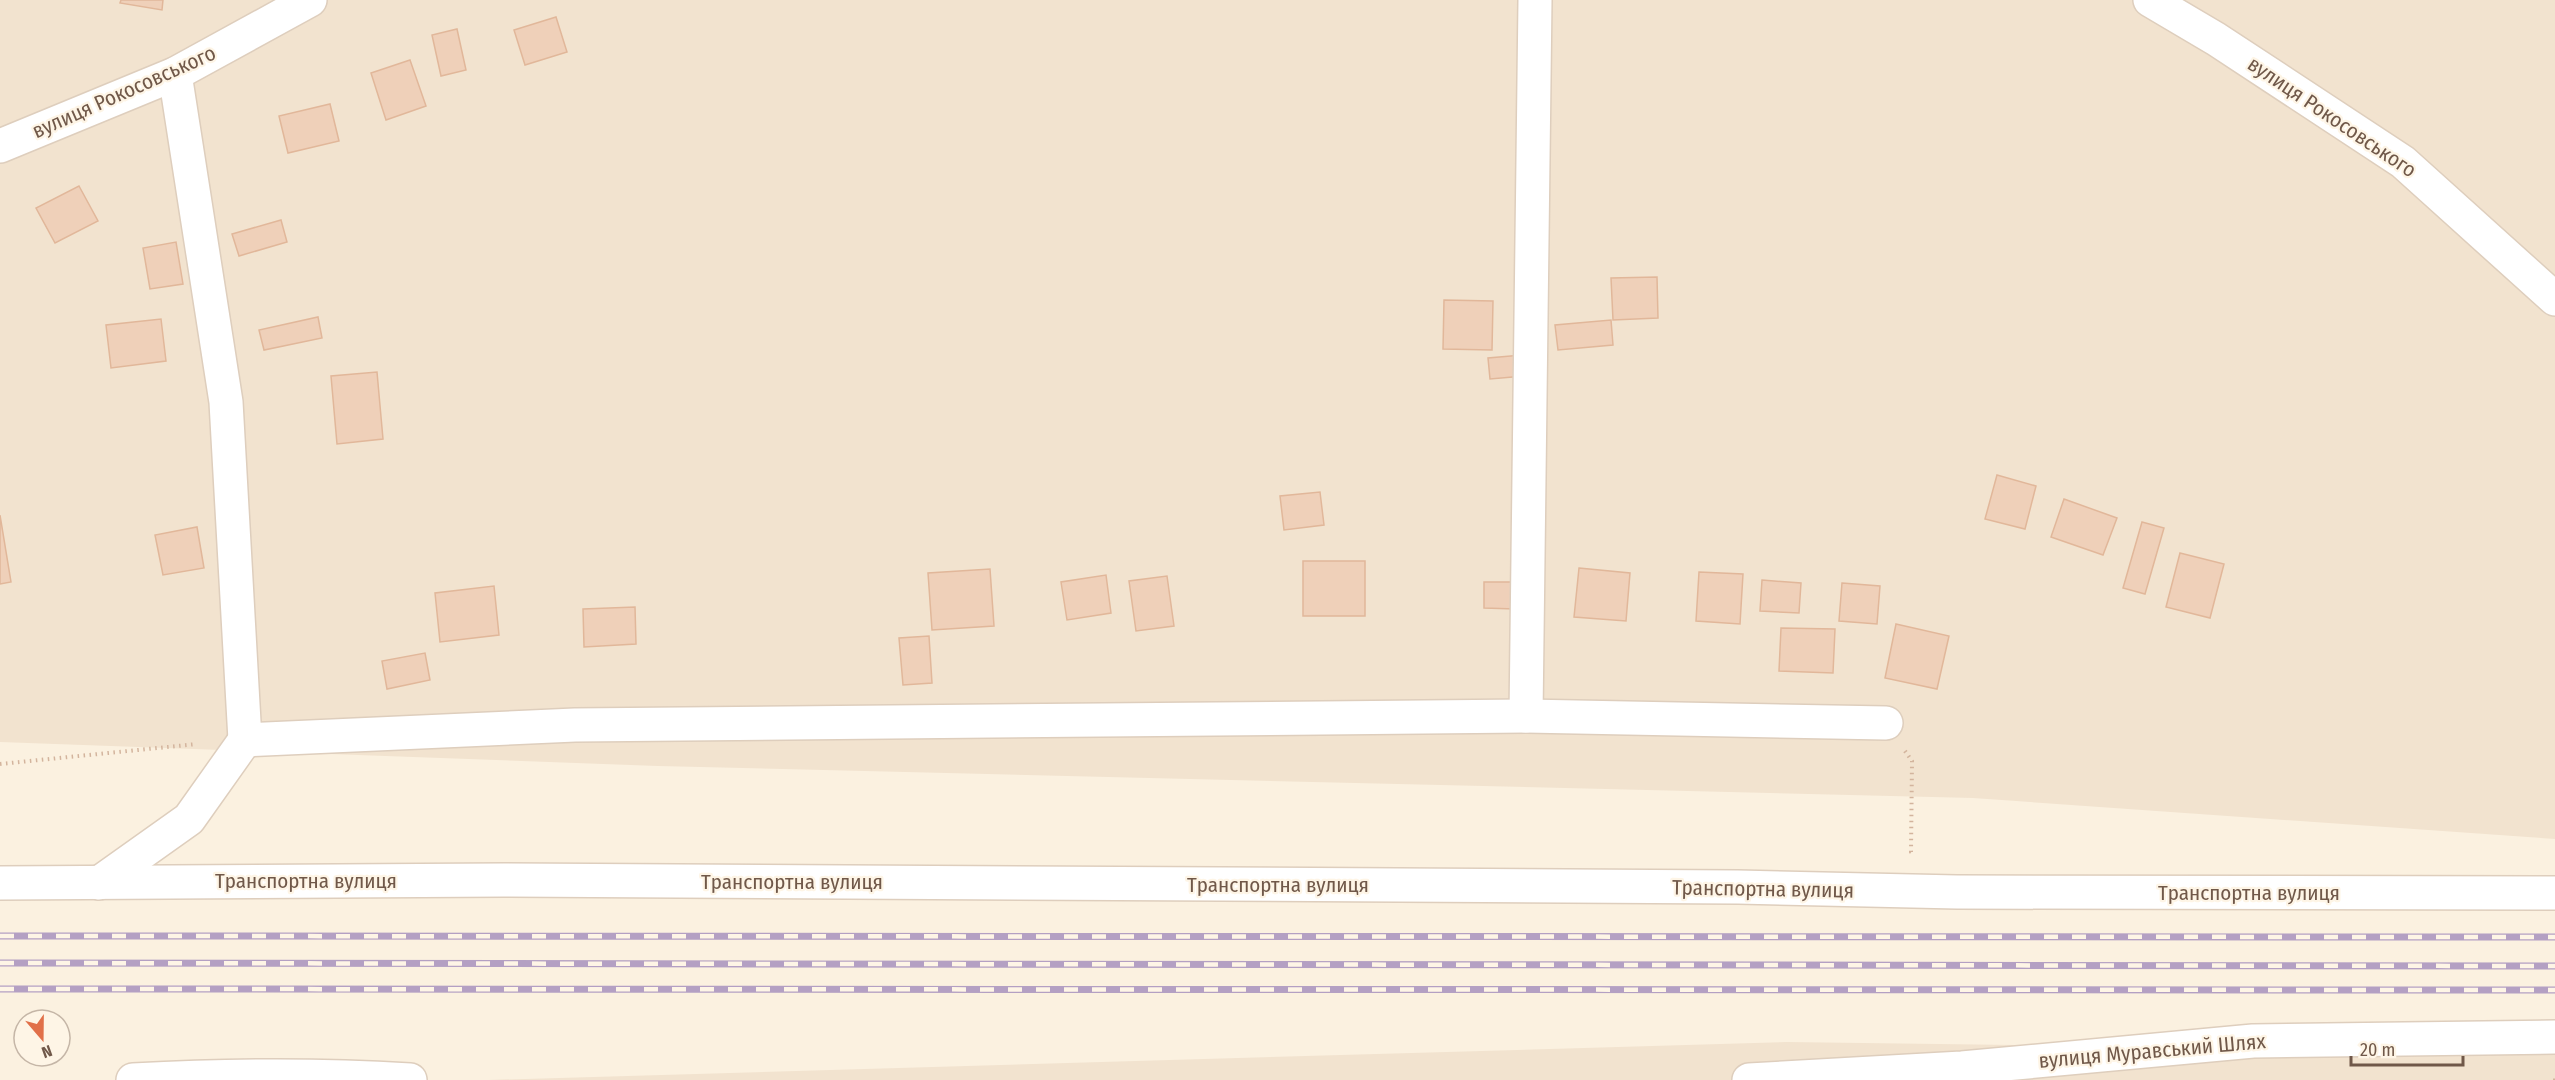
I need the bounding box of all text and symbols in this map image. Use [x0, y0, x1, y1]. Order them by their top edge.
street label: вулиця Рокосовського [28, 40, 220, 144]
street label: вулиця Рокосовського [2243, 51, 2421, 183]
street label: Транспортна вулиця [215, 868, 397, 894]
street label: Транспортна вулиця [701, 869, 883, 895]
street label: Транспортна вулиця [1187, 872, 1369, 898]
street label: Транспортна вулиця [1672, 874, 1854, 904]
street label: Транспортна вулиця [2158, 880, 2340, 906]
north arrow [12, 1008, 72, 1068]
street label: вулиця Муравський Шлях [2037, 1028, 2267, 1074]
scale bar [2351, 1029, 2464, 1067]
text: 20 m [2360, 1039, 2395, 1061]
text: N [39, 1041, 55, 1062]

